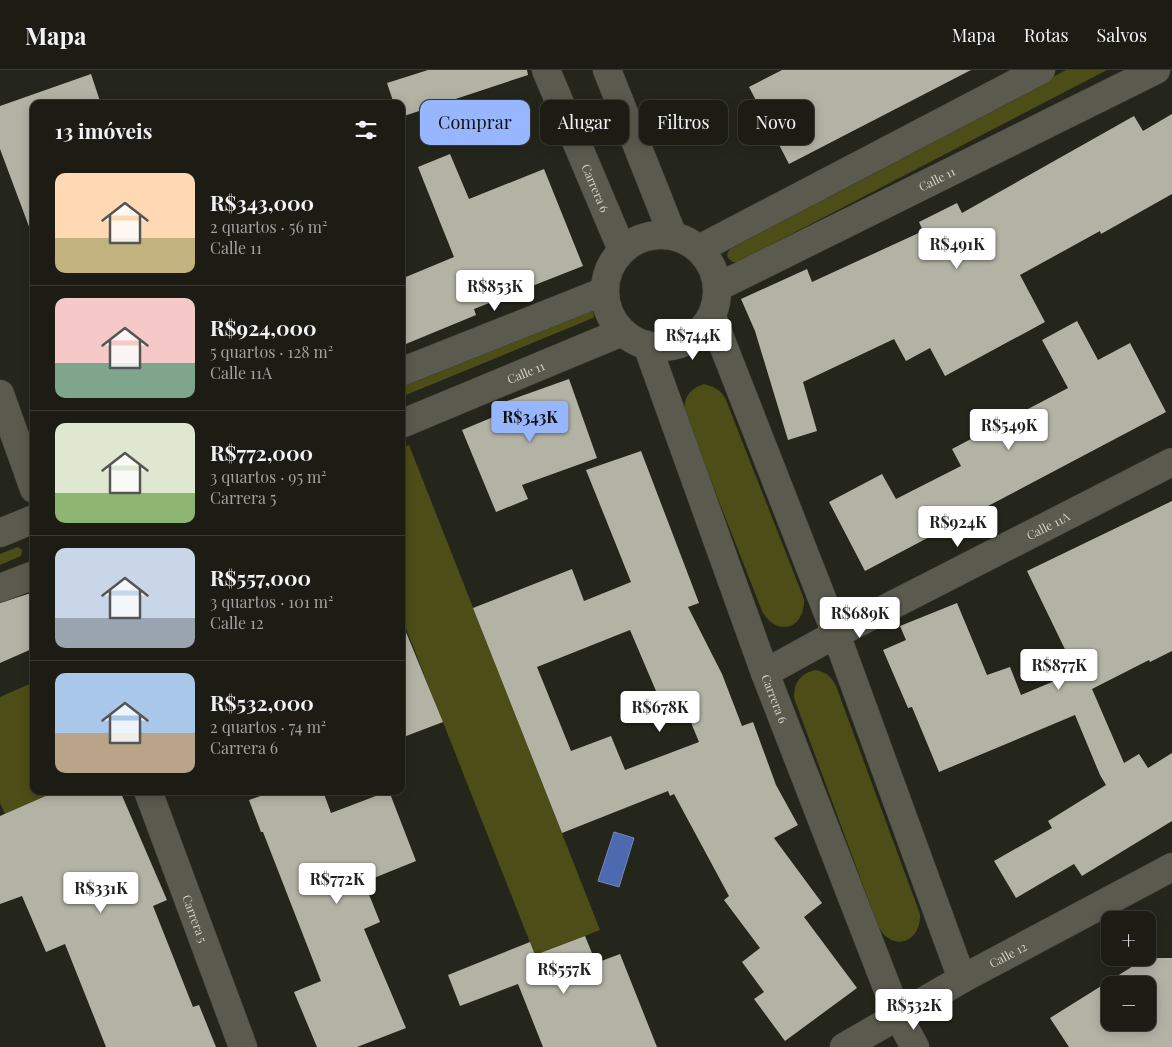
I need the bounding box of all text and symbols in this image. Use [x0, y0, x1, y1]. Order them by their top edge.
text: Mapa [25, 19, 86, 51]
text: Mapa [952, 23, 996, 47]
text: Rotas [1024, 23, 1069, 47]
text: Salvos [1097, 23, 1147, 47]
chip: Comprar [420, 100, 530, 145]
chip: Alugar [540, 100, 629, 145]
chip: Filtros [639, 100, 728, 145]
chip: Novo [738, 100, 814, 145]
text: 13 imóveis [55, 116, 152, 144]
icon: filters [352, 116, 380, 144]
street label: Carrera 6 [578, 161, 613, 215]
street label: Calle 11 [916, 163, 958, 195]
text: R$343,000 [210, 188, 314, 216]
icon: home [95, 193, 155, 253]
text: 2 quartos · 56 m² [210, 216, 327, 237]
pin: R$491K [916, 228, 998, 270]
text: R$491K [929, 233, 985, 254]
text: Calle 11 [210, 237, 262, 258]
pin: R$853K [454, 270, 536, 312]
text: R$853K [467, 275, 523, 296]
text: R$924,000 [210, 313, 317, 341]
icon: home [95, 318, 155, 378]
pin: R$744K [652, 318, 734, 361]
text: R$744K [665, 324, 721, 345]
text: 5 quartos · 128 m² [210, 341, 333, 362]
street label: Calle 11 [505, 357, 547, 387]
text: Calle 11A [210, 362, 272, 383]
pin: R$343K [489, 400, 571, 443]
text: R$343K [502, 406, 558, 427]
pin: R$549K [968, 408, 1050, 451]
text: R$549K [981, 414, 1037, 435]
text: R$772,000 [210, 438, 313, 466]
icon: home [95, 443, 155, 503]
text: 3 quartos · 95 m² [210, 466, 327, 487]
text: Carrera 5 [210, 487, 277, 508]
pin: R$924K [917, 506, 999, 548]
street label: Calle 11A [1023, 508, 1073, 543]
text: R$924K [929, 511, 987, 532]
text: R$557,000 [210, 563, 311, 591]
icon: home [95, 568, 155, 628]
text: 3 quartos · 101 m² [210, 591, 333, 612]
pin: R$689K [819, 596, 901, 639]
text: R$689K [831, 602, 889, 623]
text: Calle 12 [210, 612, 264, 633]
pin: R$877K [1018, 648, 1100, 691]
text: R$877K [1031, 654, 1087, 675]
street label: Carrera 6 [758, 672, 792, 725]
text: R$532,000 [210, 688, 314, 716]
pin: R$678K [619, 690, 701, 733]
icon: home [95, 693, 155, 753]
text: R$678K [632, 696, 688, 717]
text: 2 quartos · 74 m² [210, 716, 326, 737]
text: Carrera 6 [210, 737, 278, 758]
pin: R$772K [296, 862, 378, 905]
text: R$772K [310, 868, 364, 889]
pin: R$331K [60, 872, 142, 914]
text: R$331K [74, 877, 128, 898]
street label: Carrera 5 [179, 892, 212, 945]
map controls [1101, 911, 1156, 1031]
button: + [1101, 911, 1156, 966]
street label: Calle 12 [986, 938, 1029, 971]
pin: R$557K [523, 952, 605, 995]
text: R$557K [537, 958, 591, 979]
button: − [1101, 976, 1156, 1031]
pin: R$532K [873, 988, 955, 1031]
text: R$532K [886, 994, 942, 1015]

